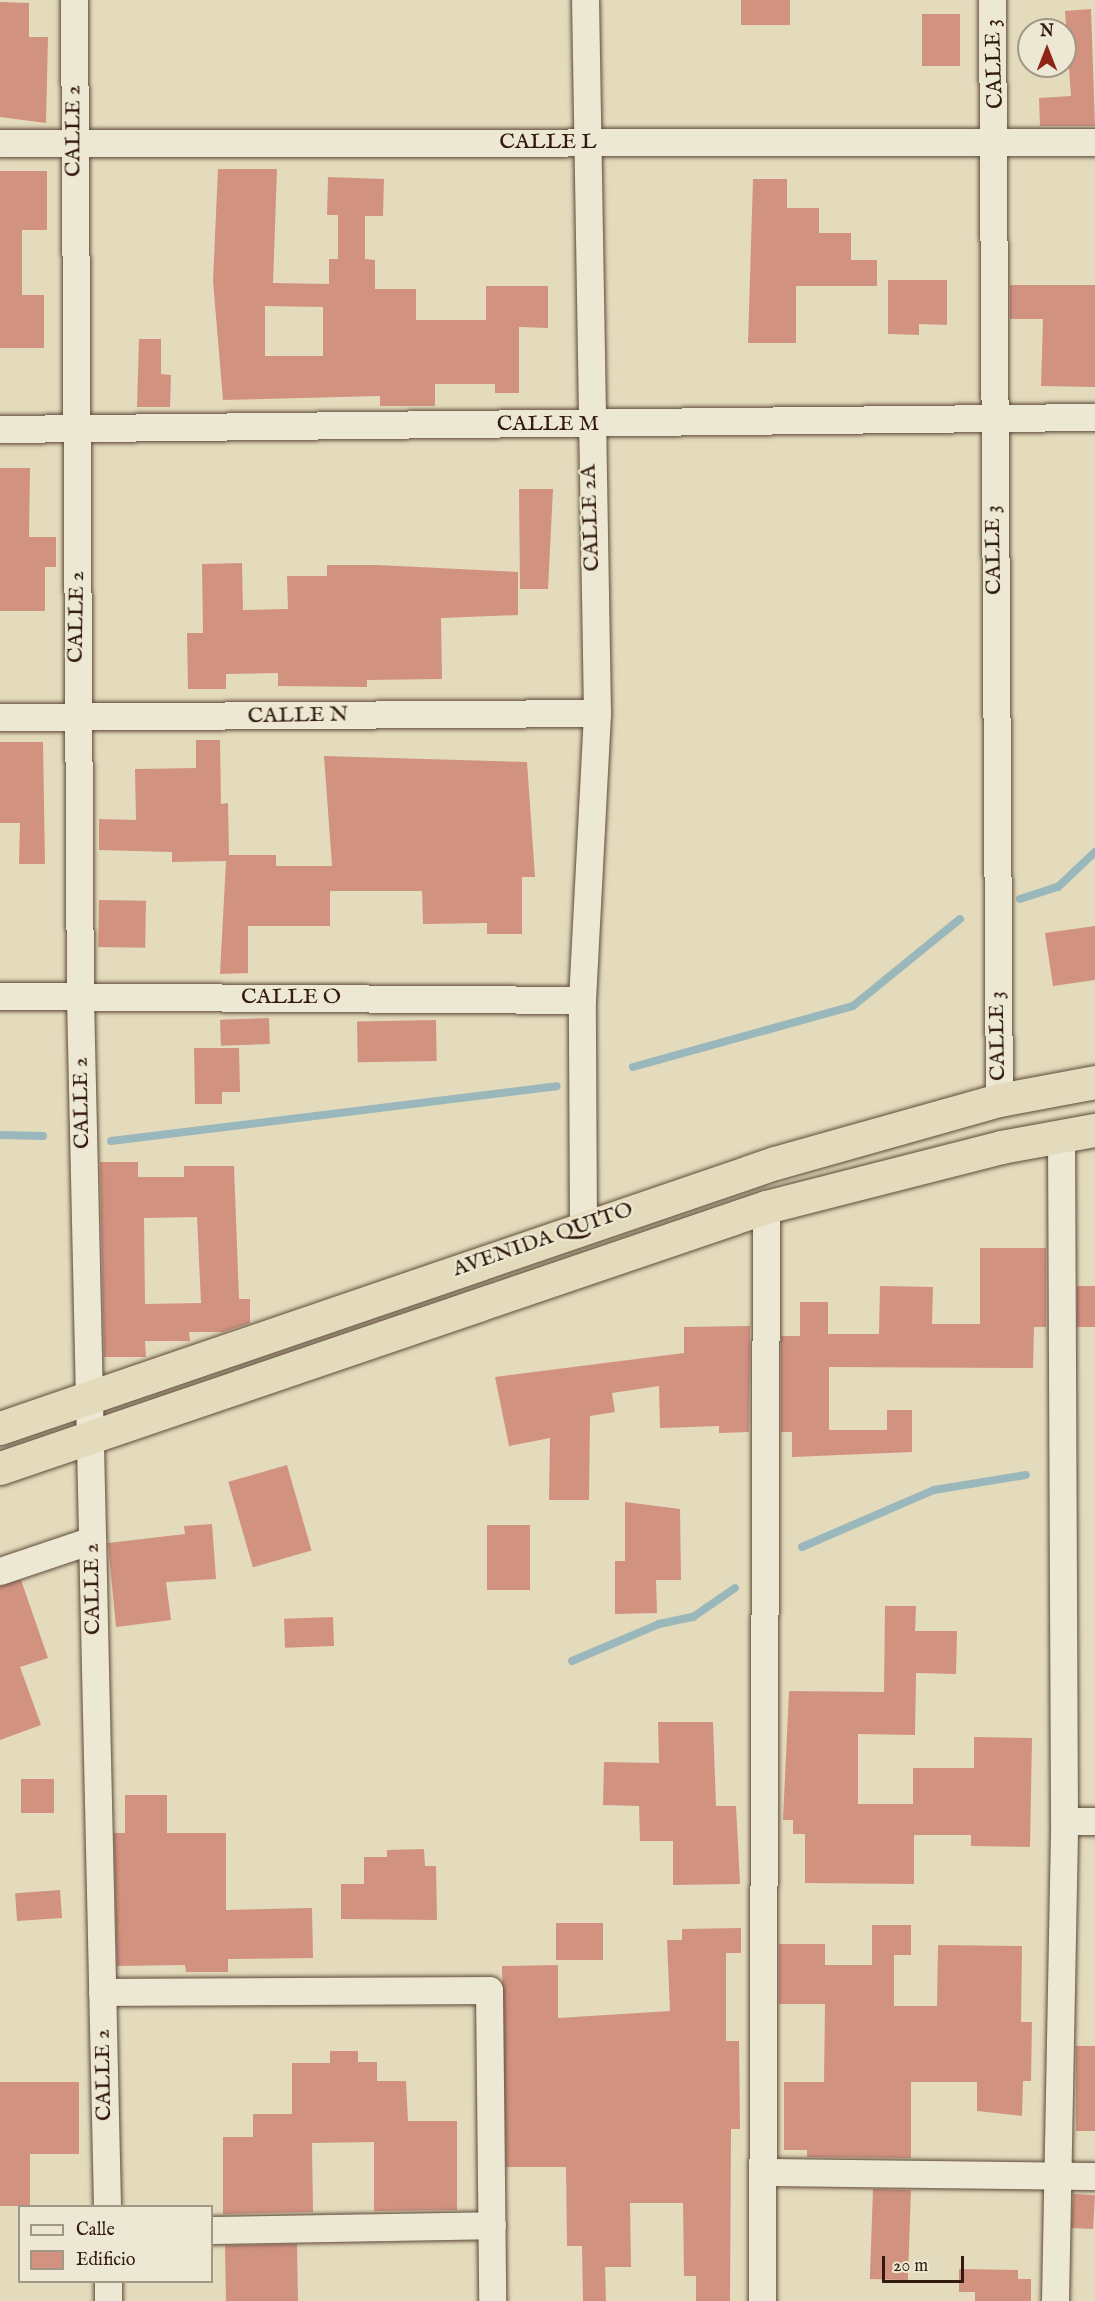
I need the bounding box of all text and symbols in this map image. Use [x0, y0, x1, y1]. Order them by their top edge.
north arrow [1017, 18, 1077, 78]
street label: CALLE 3 [980, 19, 1010, 109]
text: N [1040, 22, 1054, 42]
street label: CALLE 2 [61, 85, 87, 177]
street label: CALLE L [499, 130, 597, 156]
street label: CALLE M [497, 412, 599, 438]
street label: CALLE 2A [576, 464, 606, 572]
street label: CALLE 3 [980, 505, 1008, 595]
street label: CALLE 2 [63, 571, 91, 663]
street label: CALLE N [247, 702, 349, 730]
street label: CALLE O [241, 985, 341, 1011]
street label: CALLE 3 [984, 991, 1012, 1081]
street label: CALLE 2 [68, 1057, 96, 1149]
street label: AVENIDA QUITO [449, 1197, 637, 1283]
street label: CALLE 2 [79, 1543, 107, 1635]
street label: CALLE 2 [90, 2029, 118, 2121]
legend [18, 2205, 213, 2283]
text: Calle [76, 2219, 115, 2242]
scale bar [885, 2244, 968, 2282]
text: Edificio [76, 2249, 136, 2272]
text: 20 m [893, 2255, 928, 2278]

